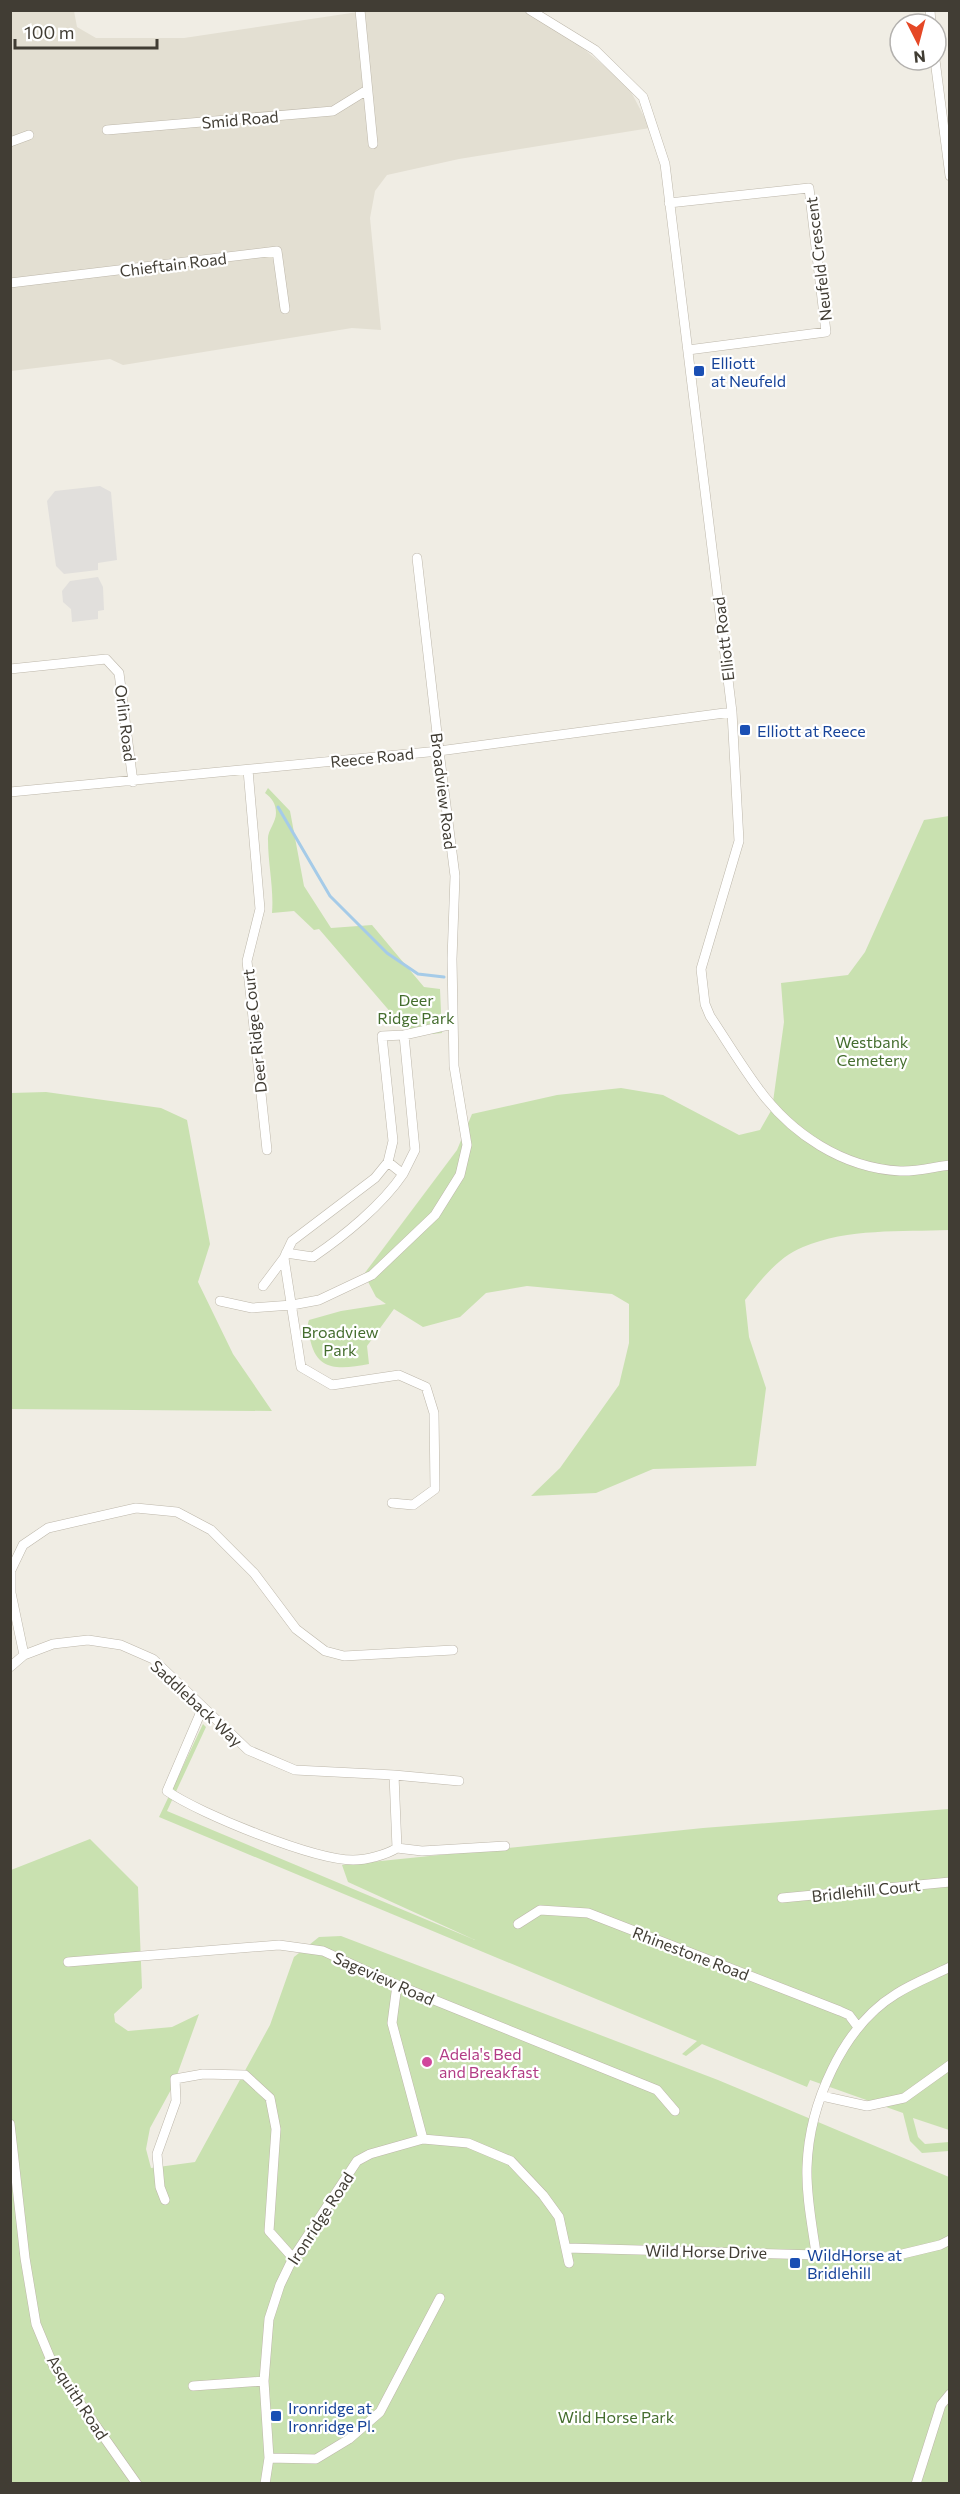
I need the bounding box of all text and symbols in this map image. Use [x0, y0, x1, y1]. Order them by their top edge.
scale bar [15, 12, 158, 50]
north arrow [888, 12, 948, 72]
text: 100 m [24, 21, 74, 43]
text: N [913, 47, 927, 67]
street label: Smid Road [201, 106, 279, 132]
street label: Neufeld Crescent [801, 195, 835, 322]
street label: Chieftain Road [118, 248, 228, 280]
place label: Elliott at Neufeld [711, 353, 786, 390]
marker: Elliott at Neufeld [692, 364, 706, 378]
street label: Elliott Road [708, 596, 738, 682]
street label: Orlin Road [112, 684, 140, 762]
place label: Elliott at Reece [757, 721, 866, 740]
marker: Elliott at Reece [738, 723, 752, 737]
street label: Broadview Road [427, 732, 461, 850]
street label: Reece Road [329, 743, 415, 771]
street label: Deer Ridge Court [238, 968, 270, 1094]
park label: Deer Ridge Park [377, 990, 455, 1027]
park label: Westbank Cemetery [835, 1032, 909, 1069]
park label: Broadview Park [302, 1322, 379, 1359]
street label: Saddleback Way [147, 1656, 247, 1750]
street label: Bridlehill Court [811, 1875, 922, 1905]
street label: Rhinestone Road [630, 1922, 752, 1984]
street label: Sageview Road [331, 1947, 437, 2009]
place label: Adela's Bed and Breakfast [439, 2044, 540, 2081]
marker: Adela's Bed and Breakfast [420, 2055, 434, 2069]
street label: Ironridge Road [283, 2168, 357, 2268]
street label: Wild Horse Drive [645, 2240, 767, 2262]
place label: WildHorse at Bridlehill [807, 2245, 903, 2282]
marker: WildHorse at Bridlehill [788, 2256, 802, 2270]
street label: Asquith Road [44, 2351, 112, 2443]
place label: Ironridge at Ironridge Pl. [288, 2398, 375, 2435]
park label: Wild Horse Park [558, 2407, 675, 2426]
marker: Ironridge at Ironridge Pl. [269, 2409, 283, 2423]

